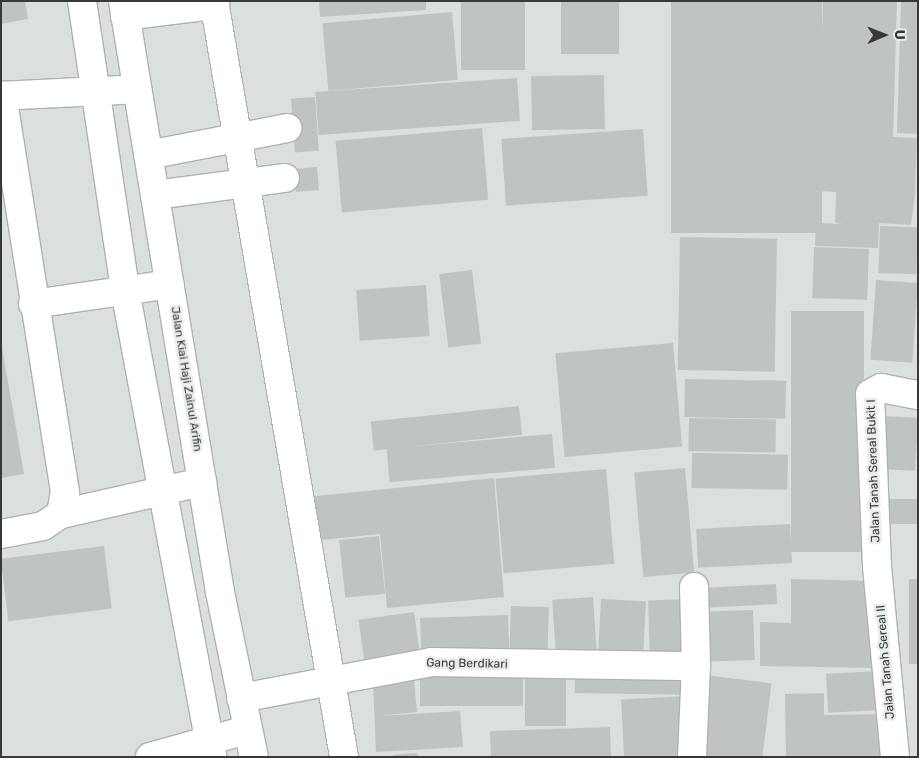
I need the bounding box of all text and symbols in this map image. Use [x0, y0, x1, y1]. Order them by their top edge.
north arrow [859, 10, 909, 60]
text: U [891, 30, 908, 40]
street label: Jalan Kiai Haji Zainul Arifin [167, 305, 205, 453]
street label: Jalan Tanah Sereal Bukit I [864, 399, 884, 543]
street label: Jalan Tanah Sereal II [874, 604, 898, 720]
street label: Gang Berdikari [426, 656, 508, 672]

